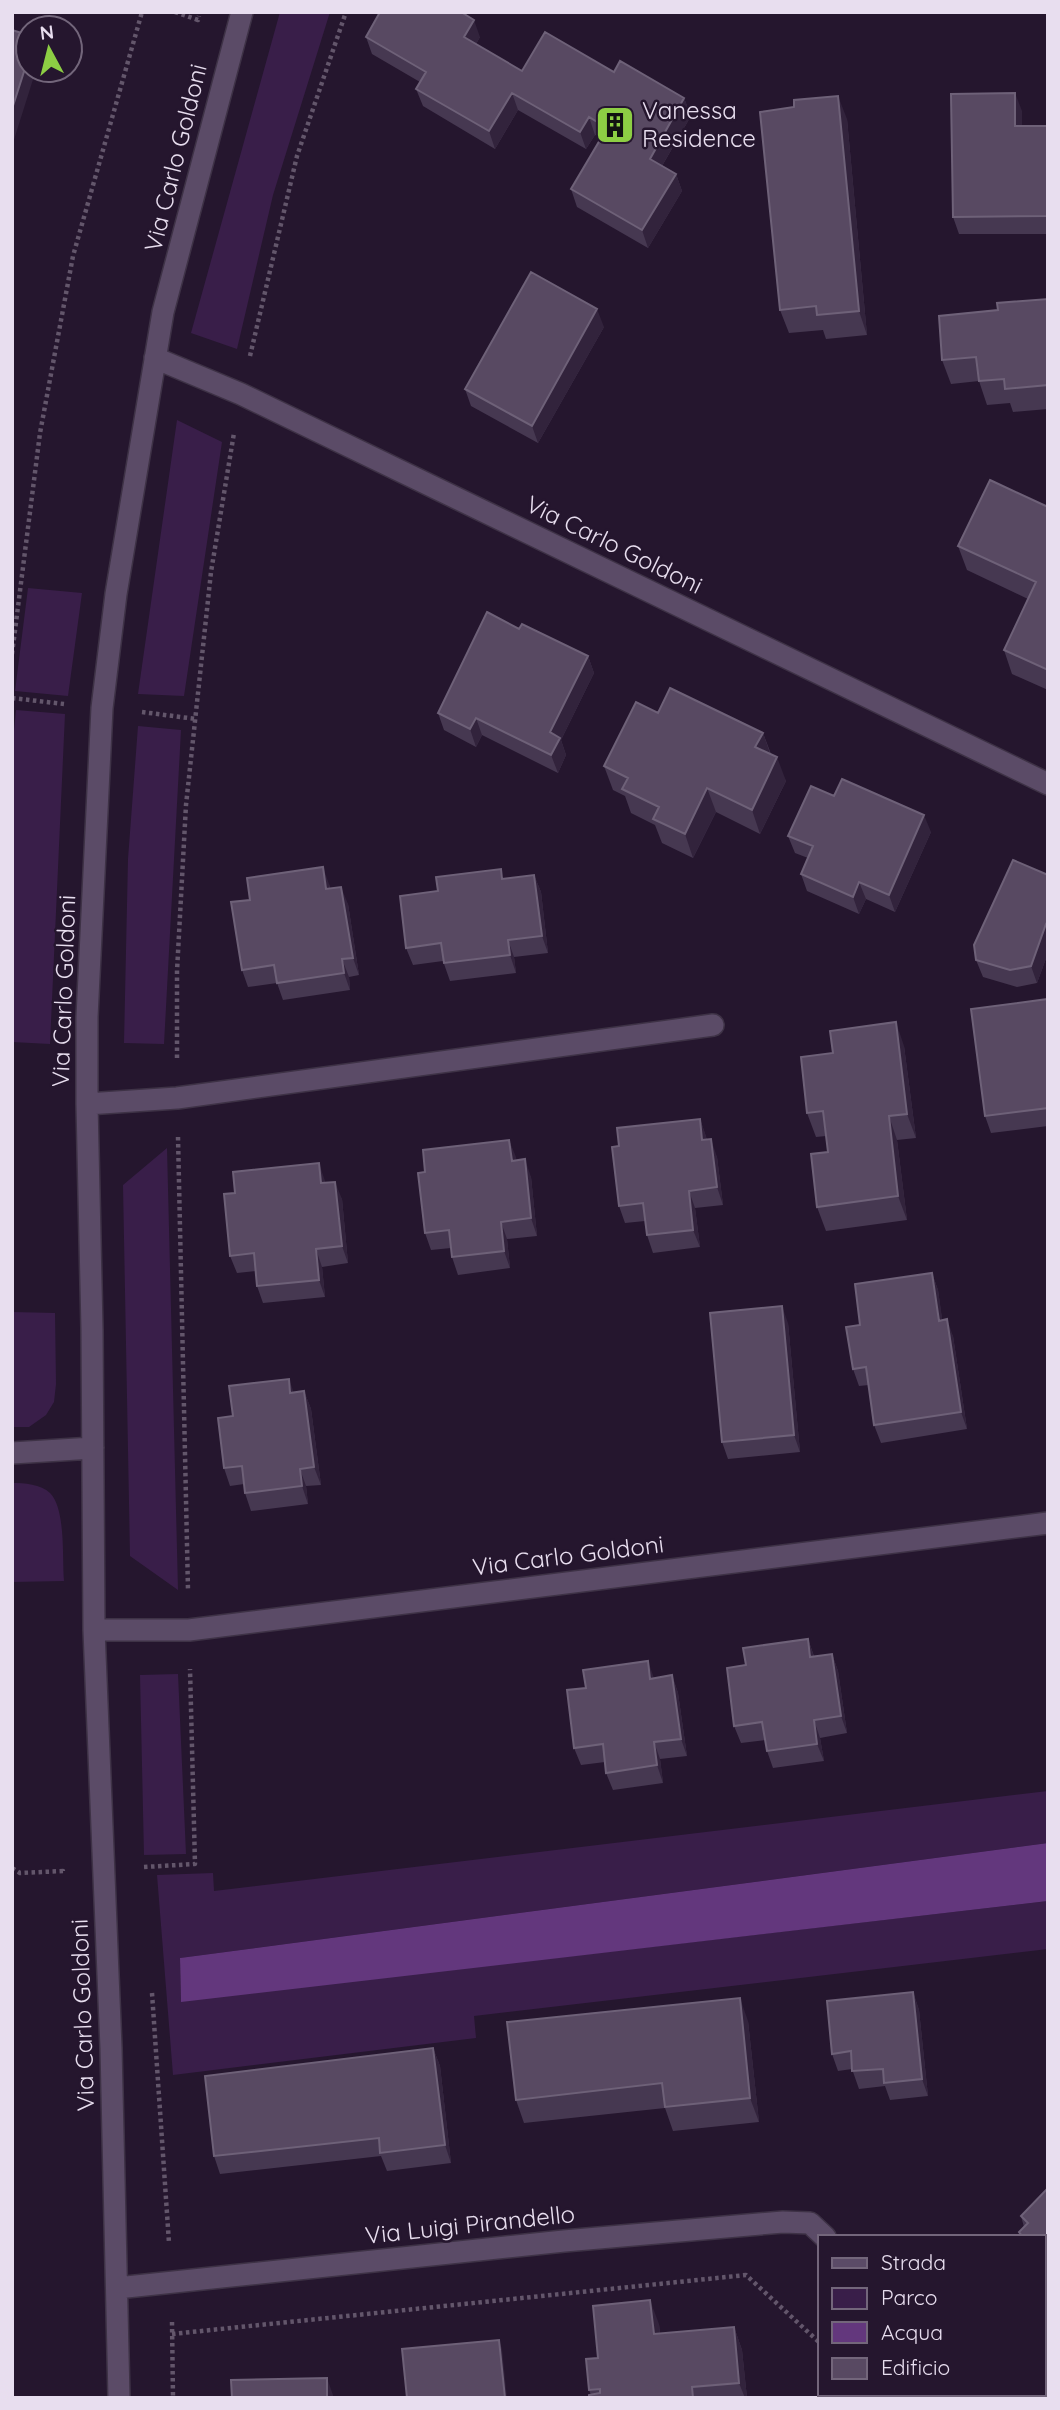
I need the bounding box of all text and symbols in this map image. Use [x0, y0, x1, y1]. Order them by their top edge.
north arrow [14, 14, 84, 84]
text: N [39, 19, 55, 45]
street label: Via Carlo Goldoni [137, 61, 213, 255]
place label: Vanessa Residence [642, 95, 756, 153]
building icon: Vanessa Residence [594, 104, 636, 146]
street label: Via Carlo Goldoni [521, 488, 708, 600]
street label: Via Carlo Goldoni [45, 894, 81, 1088]
street label: Via Carlo Goldoni [471, 1528, 665, 1582]
street label: Via Carlo Goldoni [64, 1918, 100, 2112]
street label: Via Luigi Pirandello [364, 2198, 576, 2250]
legend [818, 2235, 1046, 2396]
text: Strada [881, 2249, 946, 2275]
text: Parco [881, 2284, 937, 2310]
text: Acqua [881, 2319, 943, 2345]
text: Edificio [881, 2354, 950, 2380]

